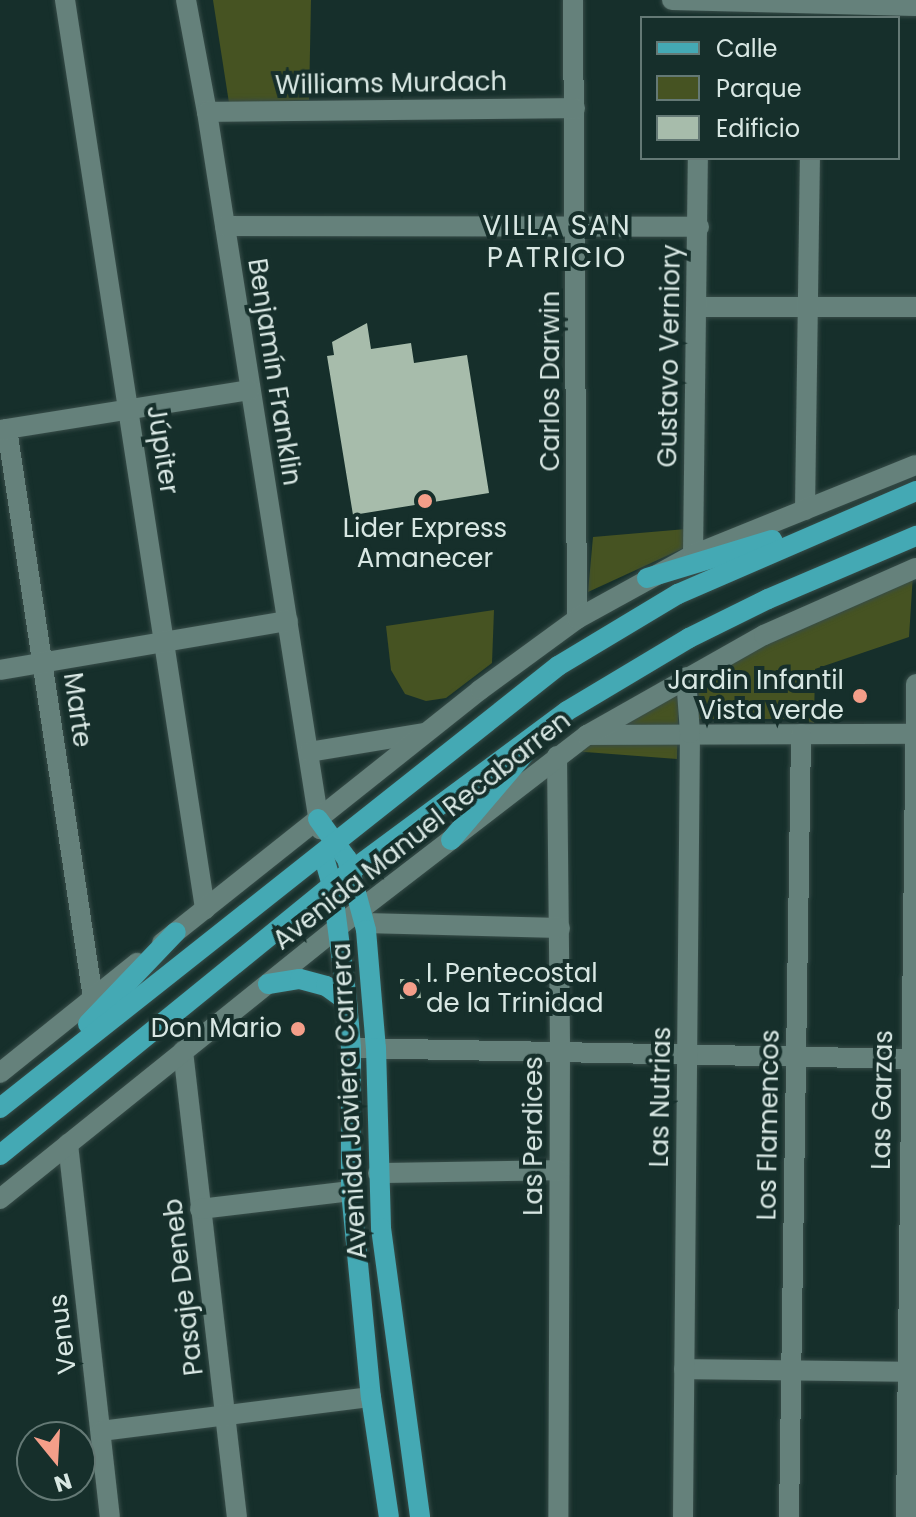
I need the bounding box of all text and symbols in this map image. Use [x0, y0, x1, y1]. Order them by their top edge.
legend [640, 16, 900, 160]
text: Calle [716, 32, 777, 65]
street label: Williams Murdach [275, 66, 507, 102]
text: Parque [716, 72, 802, 105]
text: Edificio [716, 112, 800, 145]
district label: VILLA SAN PATRICIO [482, 209, 632, 275]
street label: Gustavo Verniory [652, 244, 688, 468]
street label: Benjamín Franklin [241, 256, 307, 488]
street label: Carlos Darwin [535, 291, 567, 471]
street label: Júpiter [140, 403, 184, 497]
marker: Lider Express Amanecer [416, 492, 434, 510]
place label: Lider Express Amanecer [343, 513, 507, 574]
place label: Jardin Infantil Vista verde [667, 665, 844, 726]
street label: Marte [56, 671, 98, 749]
marker: Jardin Infantil Vista verde [851, 687, 869, 705]
street label: Avenida Manuel Recabarren [267, 705, 577, 957]
street label: Avenida Javiera Carrera [326, 942, 374, 1260]
place label: I. Pentecostal de la Trinidad [426, 958, 603, 1020]
marker: I. Pentecostal de la Trinidad [401, 980, 419, 998]
place label: Don Mario [151, 1013, 282, 1045]
marker: Don Mario [289, 1020, 307, 1038]
street label: Las Nutrias [644, 1026, 678, 1168]
street label: Los Flamencos [752, 1029, 786, 1221]
street label: Las Garzas [866, 1030, 900, 1170]
street label: Las Perdices [518, 1056, 550, 1216]
street label: Pasaje Deneb [158, 1197, 210, 1377]
street label: Venus [43, 1292, 83, 1376]
north arrow [16, 1421, 96, 1501]
text: N [50, 1465, 76, 1500]

